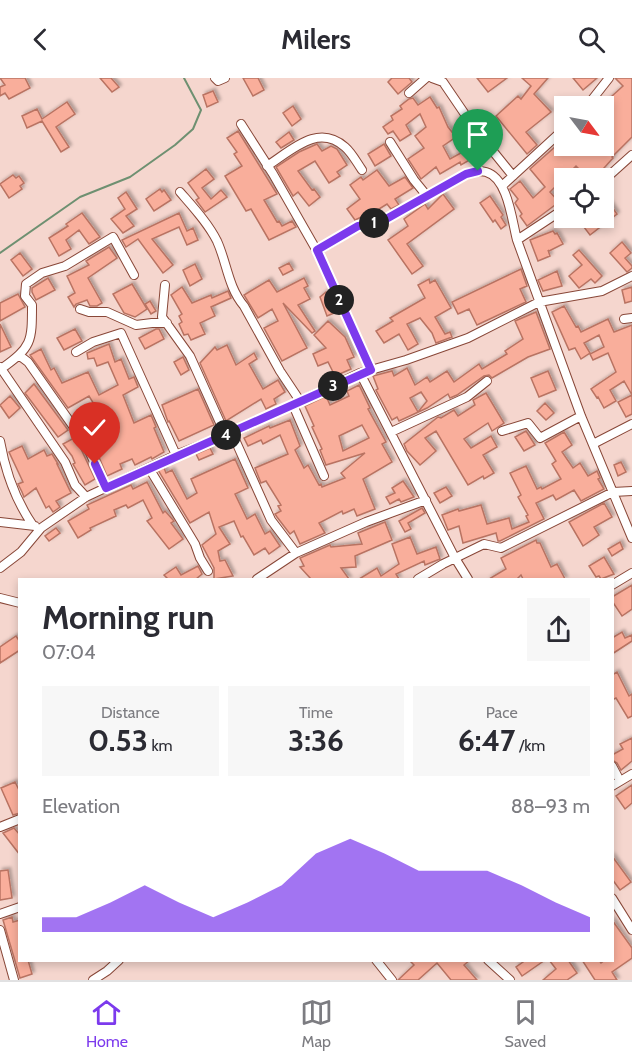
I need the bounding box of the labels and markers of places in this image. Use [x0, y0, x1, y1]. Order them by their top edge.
pin [452, 109, 503, 171]
pin: 1 [359, 208, 389, 238]
pin: 2 [324, 285, 354, 315]
pin: 3 [318, 371, 348, 401]
pin [69, 402, 120, 464]
pin: 4 [211, 420, 241, 450]

